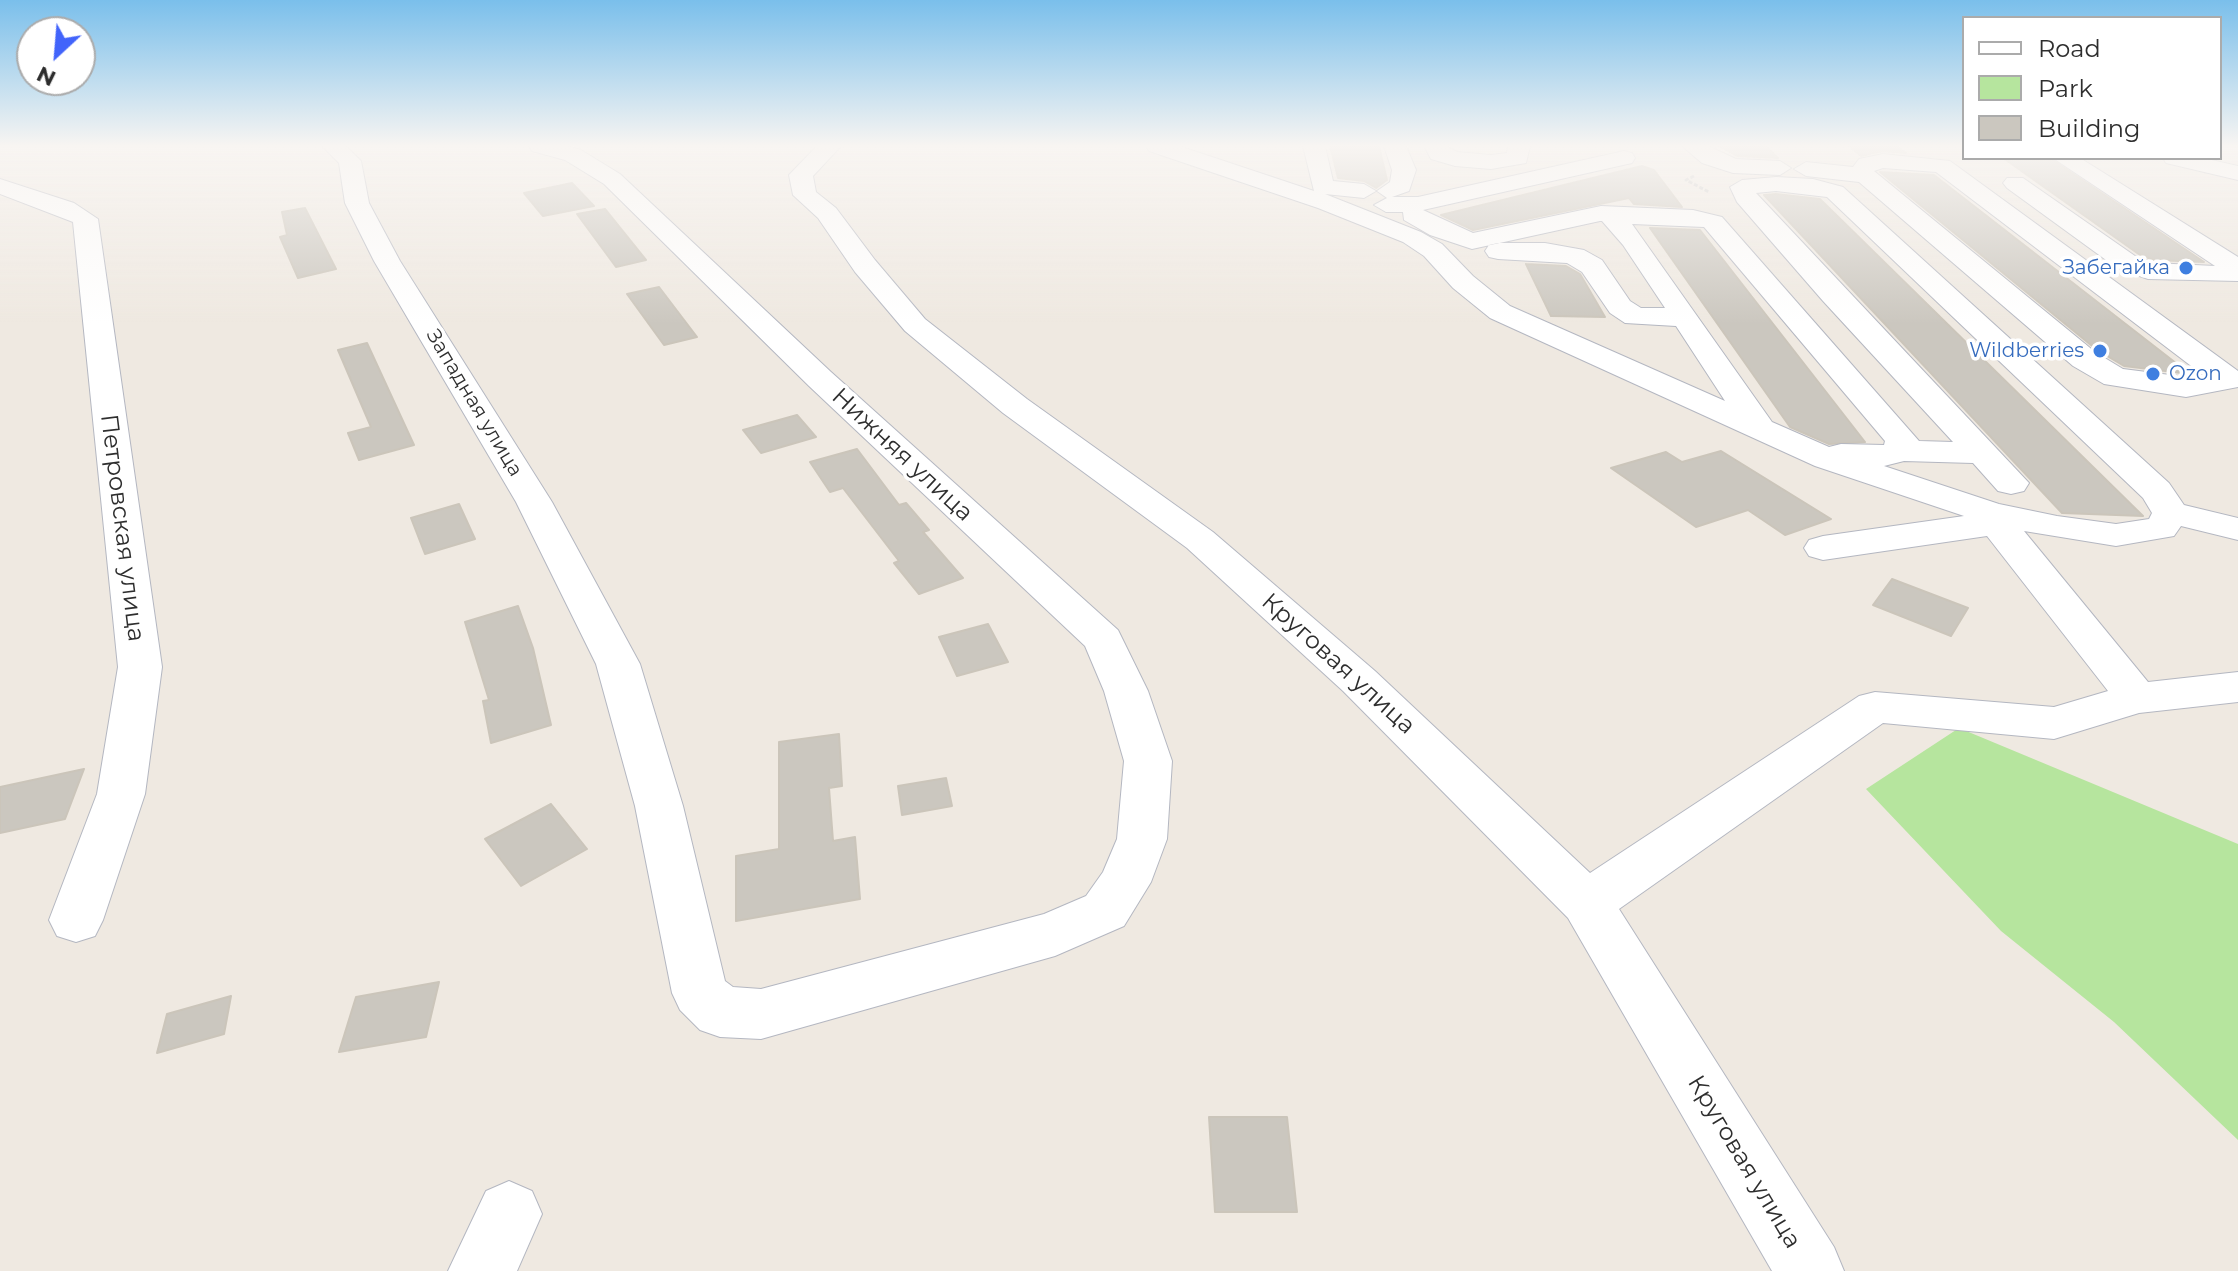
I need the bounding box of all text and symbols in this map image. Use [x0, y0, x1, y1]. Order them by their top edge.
north arrow [16, 16, 96, 96]
legend [1962, 16, 2222, 160]
text: Road [2038, 34, 2101, 63]
text: N [32, 60, 60, 92]
text: Park [2038, 74, 2093, 103]
text: Building [2038, 114, 2141, 143]
place label: Забегайка [2062, 256, 2170, 280]
marker: Забегайка [2177, 259, 2195, 277]
street label: Западная улица [421, 325, 527, 481]
place label: Wildberries [1969, 339, 2084, 363]
marker: Wildberries [2091, 342, 2109, 360]
place label: Ozon [2169, 362, 2222, 386]
marker: Ozon [2144, 365, 2162, 383]
street label: Нижняя улица [825, 382, 979, 528]
street label: Петровская улица [94, 413, 150, 643]
street label: Круговая улица [1255, 588, 1421, 740]
street label: Круговая улица [1681, 1070, 1807, 1254]

